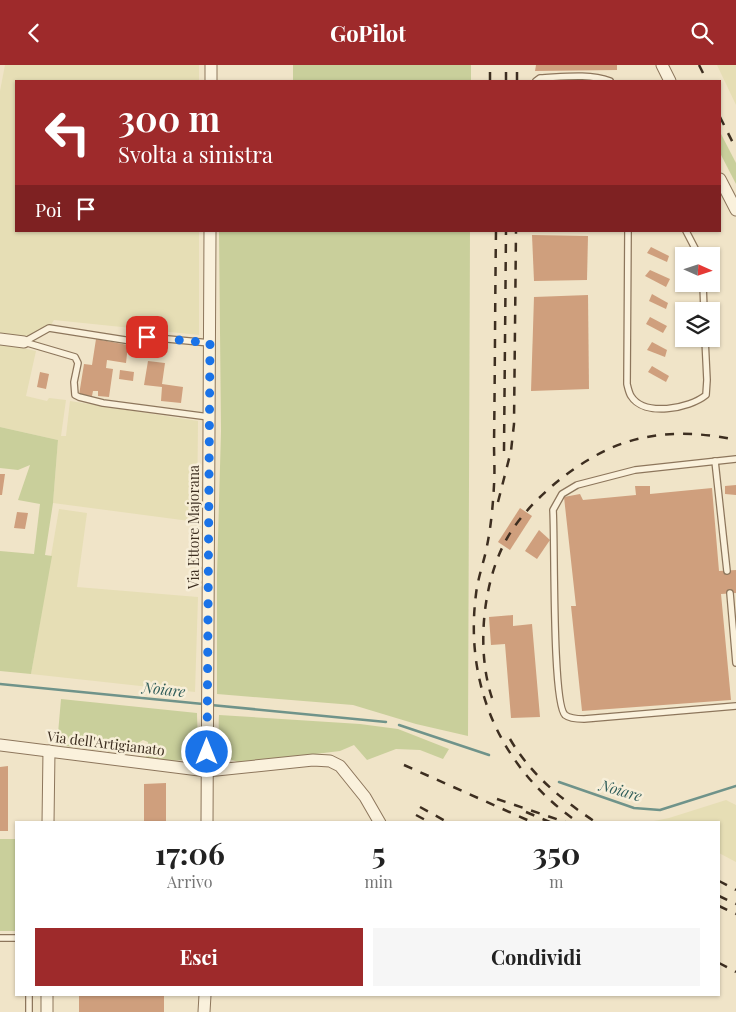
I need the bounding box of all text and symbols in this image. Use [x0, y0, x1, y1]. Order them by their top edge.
text: GoPilot [330, 18, 406, 48]
icon: back [20, 19, 48, 47]
icon: search [688, 19, 716, 47]
text: 300 m [118, 94, 220, 141]
icon: left [35, 100, 100, 165]
text: Svolta a sinistra [118, 139, 273, 169]
icon: arrive [72, 195, 100, 223]
text: Poi [35, 196, 62, 222]
north arrow [675, 247, 720, 293]
map controls [675, 247, 720, 347]
button: layers [675, 302, 720, 347]
pin [126, 316, 168, 358]
icon: arrive [133, 323, 161, 351]
street label: Via Ettore Majorana [184, 465, 203, 590]
water label: Noiare [140, 677, 187, 701]
position arrow [180, 725, 232, 777]
street label: Via dell'Artigianato [45, 726, 166, 760]
water label: Noiare [596, 774, 645, 806]
text: 17:06 [155, 833, 225, 873]
text: 5 [372, 833, 386, 873]
text: 350 [533, 833, 580, 873]
text: Arrivo [167, 871, 212, 892]
text: min [364, 871, 393, 892]
text: m [549, 871, 564, 892]
button: Esci [35, 928, 363, 986]
button: Condividi [373, 928, 700, 986]

